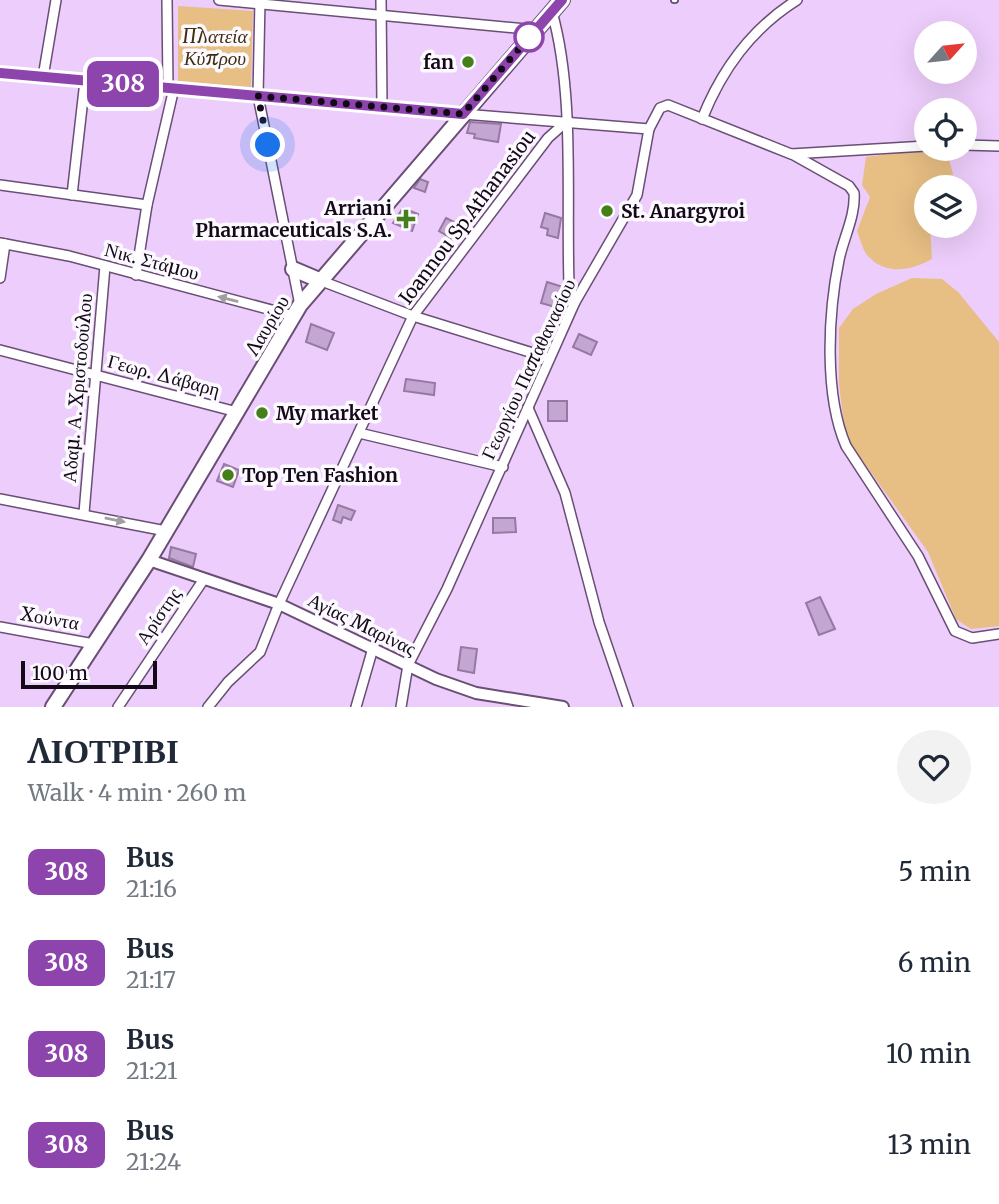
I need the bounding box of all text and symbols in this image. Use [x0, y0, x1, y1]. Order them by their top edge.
north arrow [914, 21, 976, 84]
map controls [914, 21, 977, 238]
unlabelled marker [514, 22, 544, 52]
park label: Πλατεία Κύπρου [183, 24, 248, 70]
place label: fan [423, 50, 454, 74]
marker: fan [460, 54, 476, 70]
line badge: 308 [83, 61, 163, 107]
text: 308 [101, 68, 145, 99]
button: locate [914, 98, 977, 161]
street label: Ioannou Sp.Athanasiou [394, 125, 540, 309]
your location [250, 127, 285, 162]
button: layers [914, 175, 977, 238]
place label: Arriani Pharmaceuticals S.A. [195, 196, 392, 242]
place label: St. Anargyroi [621, 199, 746, 223]
marker: St. Anargyroi [599, 203, 615, 219]
marker: Arriani Pharmaceuticals S.A. [398, 211, 414, 227]
street label: Νικ. Στάμου [102, 237, 202, 285]
street label: Γεωργίου Παπαθανασίου [476, 275, 580, 463]
street label: Λαυρίου [239, 291, 294, 360]
street label: Αδαμ. Α. Χριστοδούλου [57, 292, 97, 484]
one-way arrow [217, 293, 239, 304]
street label: Γεωρ. Δάβαρη [105, 348, 223, 402]
place label: My market [276, 401, 379, 425]
marker: My market [254, 405, 270, 421]
place label: Top Ten Fashion [242, 463, 398, 487]
marker: Top Ten Fashion [220, 467, 236, 483]
one-way arrow [104, 515, 126, 526]
street label: Αρίστης [130, 583, 186, 649]
street label: Αγίας Μαρίνας [304, 587, 420, 661]
street label: Χούντα [19, 601, 81, 635]
scale bar [21, 658, 158, 690]
text: 100 m [32, 661, 88, 685]
button: heart [897, 730, 971, 804]
text: ΛΙΟΤΡΙΒΙ [28, 731, 179, 772]
text: Walk · 4 min · 260 m [28, 778, 246, 807]
text: Bus [126, 841, 174, 874]
text: 5 min [898, 855, 971, 888]
text: 308 [44, 856, 89, 887]
text: 21:16 [126, 874, 177, 903]
text: Bus [126, 932, 174, 965]
text: 6 min [898, 946, 971, 979]
text: 308 [44, 947, 89, 978]
text: 21:17 [126, 965, 176, 994]
text: Bus [126, 1023, 174, 1056]
text: 10 min [886, 1037, 971, 1070]
text: 308 [44, 1038, 89, 1069]
text: 21:21 [126, 1056, 177, 1085]
text: Bus [126, 1114, 174, 1147]
text: 13 min [887, 1128, 971, 1161]
text: 308 [44, 1129, 89, 1160]
text: 21:24 [126, 1147, 181, 1176]

